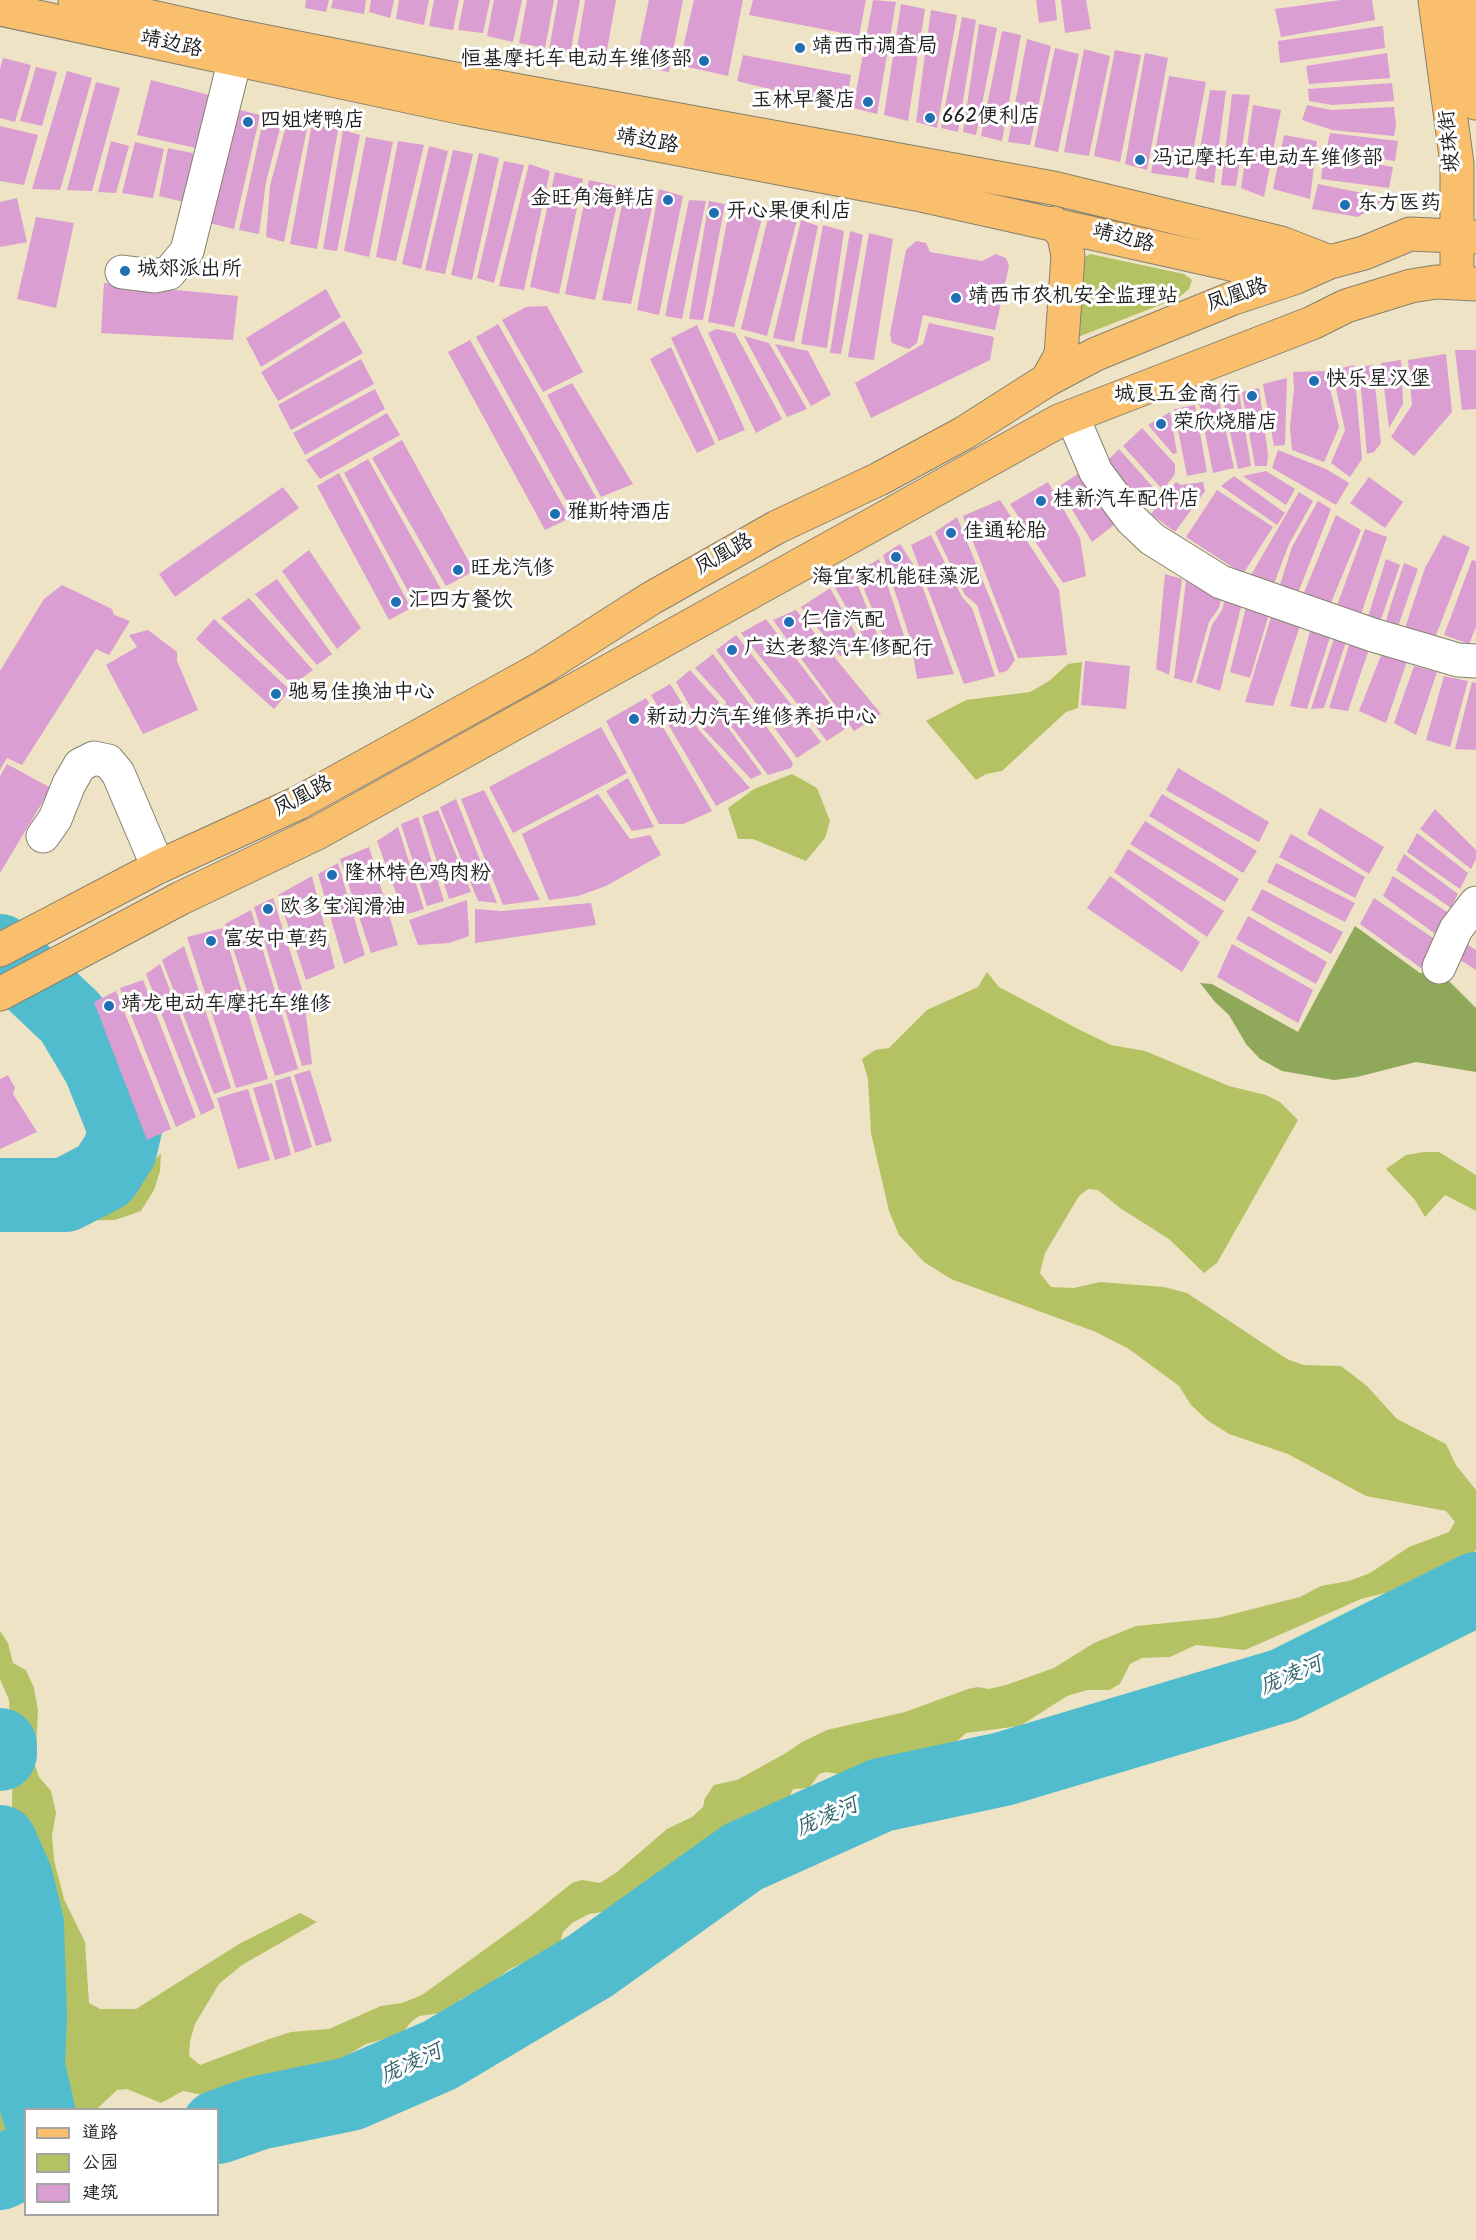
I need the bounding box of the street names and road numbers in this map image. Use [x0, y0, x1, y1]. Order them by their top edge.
street label: 靖边路 [138, 27, 204, 65]
street label: 坡珠街 [1436, 108, 1468, 174]
street label: 靖边路 [614, 125, 680, 161]
street label: 靖边路 [1089, 220, 1157, 260]
street label: 凤凰路 [1204, 275, 1272, 319]
street label: 凤凰路 [691, 530, 759, 582]
street label: 凤凰路 [270, 772, 338, 824]

